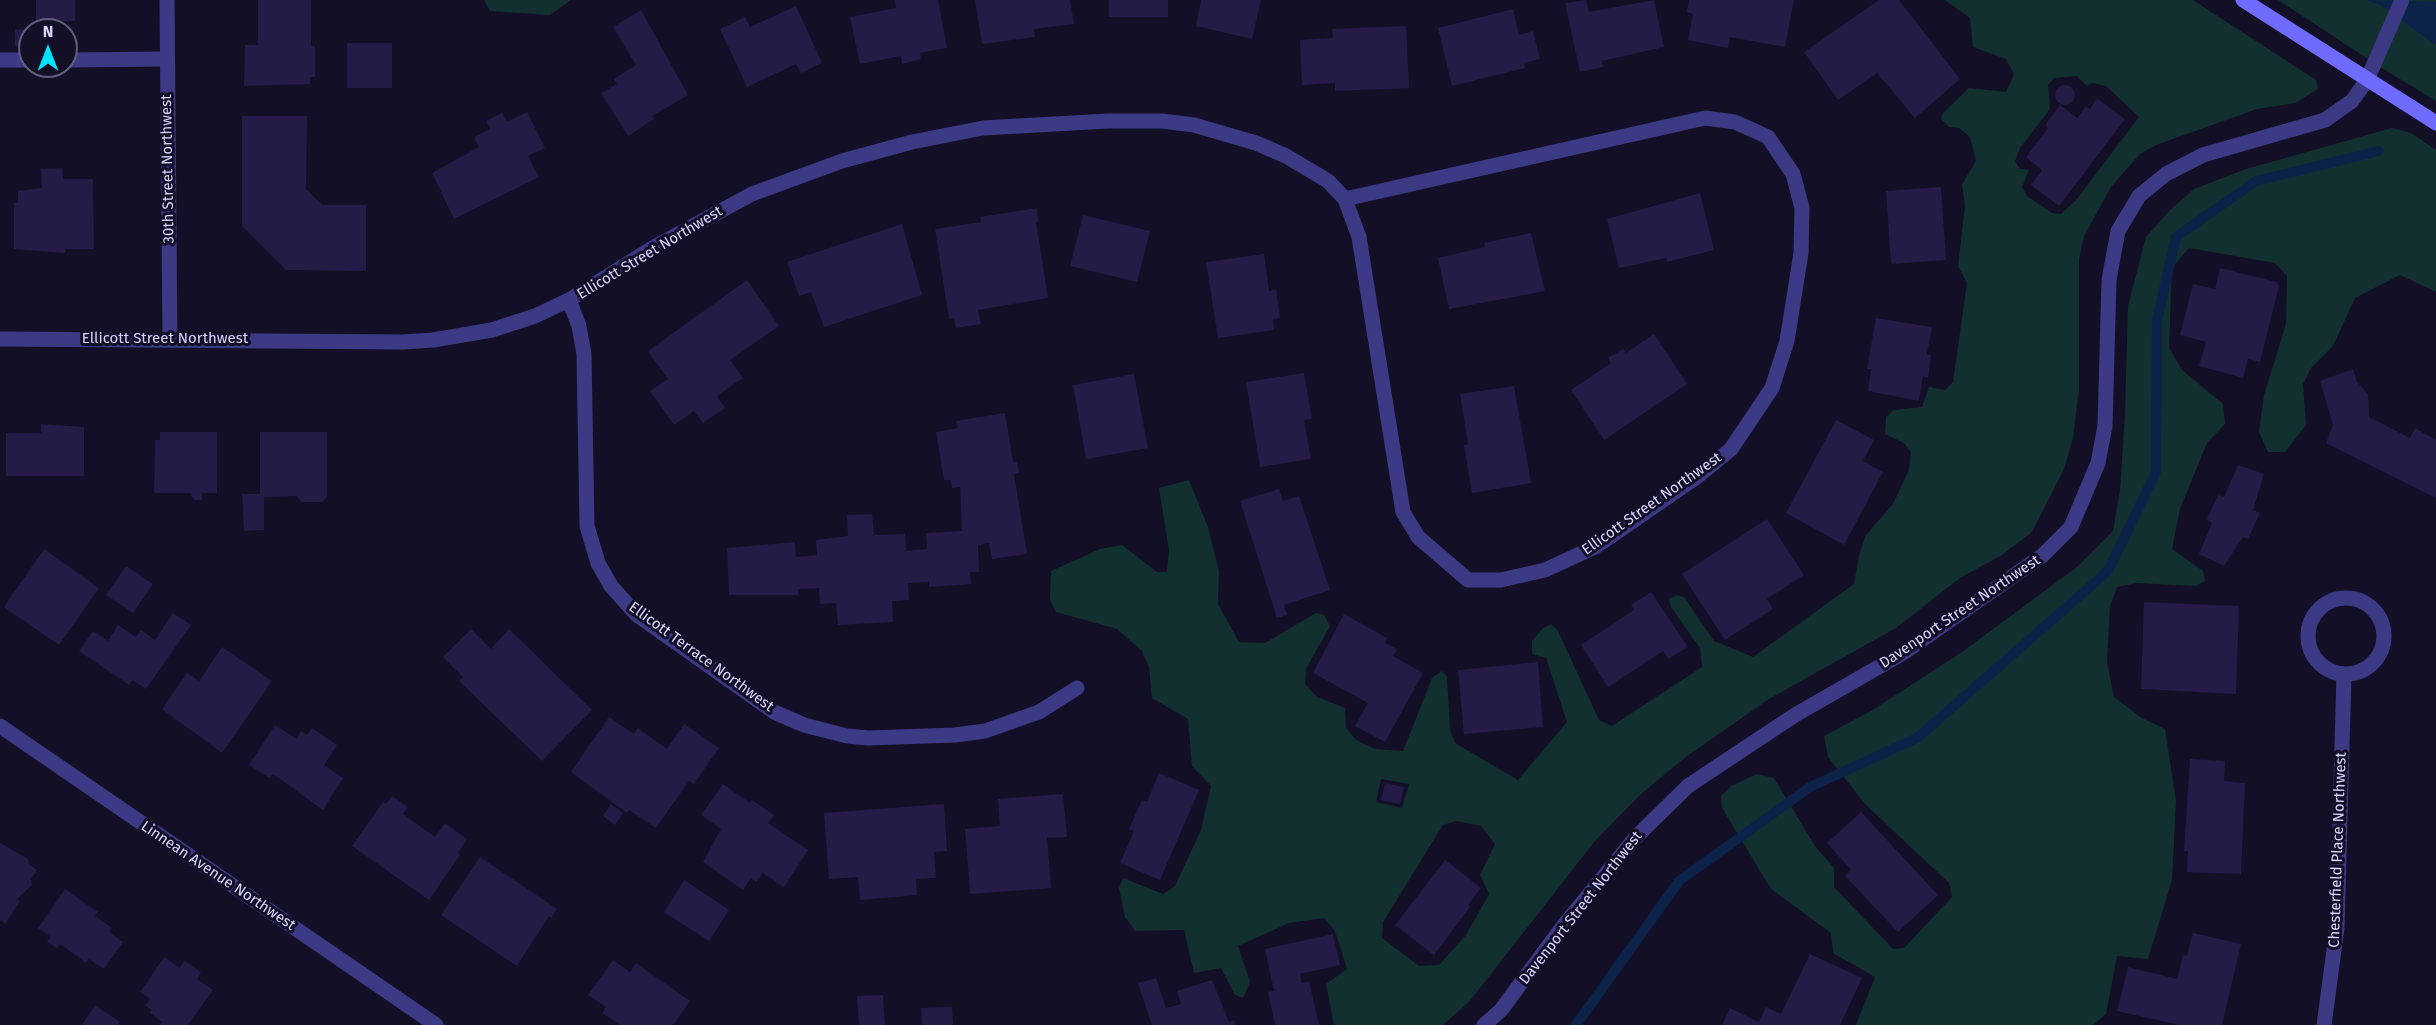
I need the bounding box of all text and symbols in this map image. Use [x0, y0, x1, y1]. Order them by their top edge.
north arrow [18, 18, 78, 78]
text: N [43, 22, 53, 41]
street label: 30th Street Northwest [158, 94, 178, 244]
street label: Ellicott Street Northwest [574, 202, 726, 304]
street label: Ellicott Street Northwest [82, 330, 248, 348]
street label: Ellicott Street Northwest [1579, 449, 1725, 559]
street label: Davenport Street Northwest [1876, 552, 2044, 672]
street label: Ellicott Terrace Northwest [625, 598, 777, 716]
street label: Chesterfield Place Northwest [2326, 752, 2350, 948]
street label: Linnean Avenue Northwest [137, 818, 299, 934]
street label: Davenport Street Northwest [1516, 828, 1646, 988]

